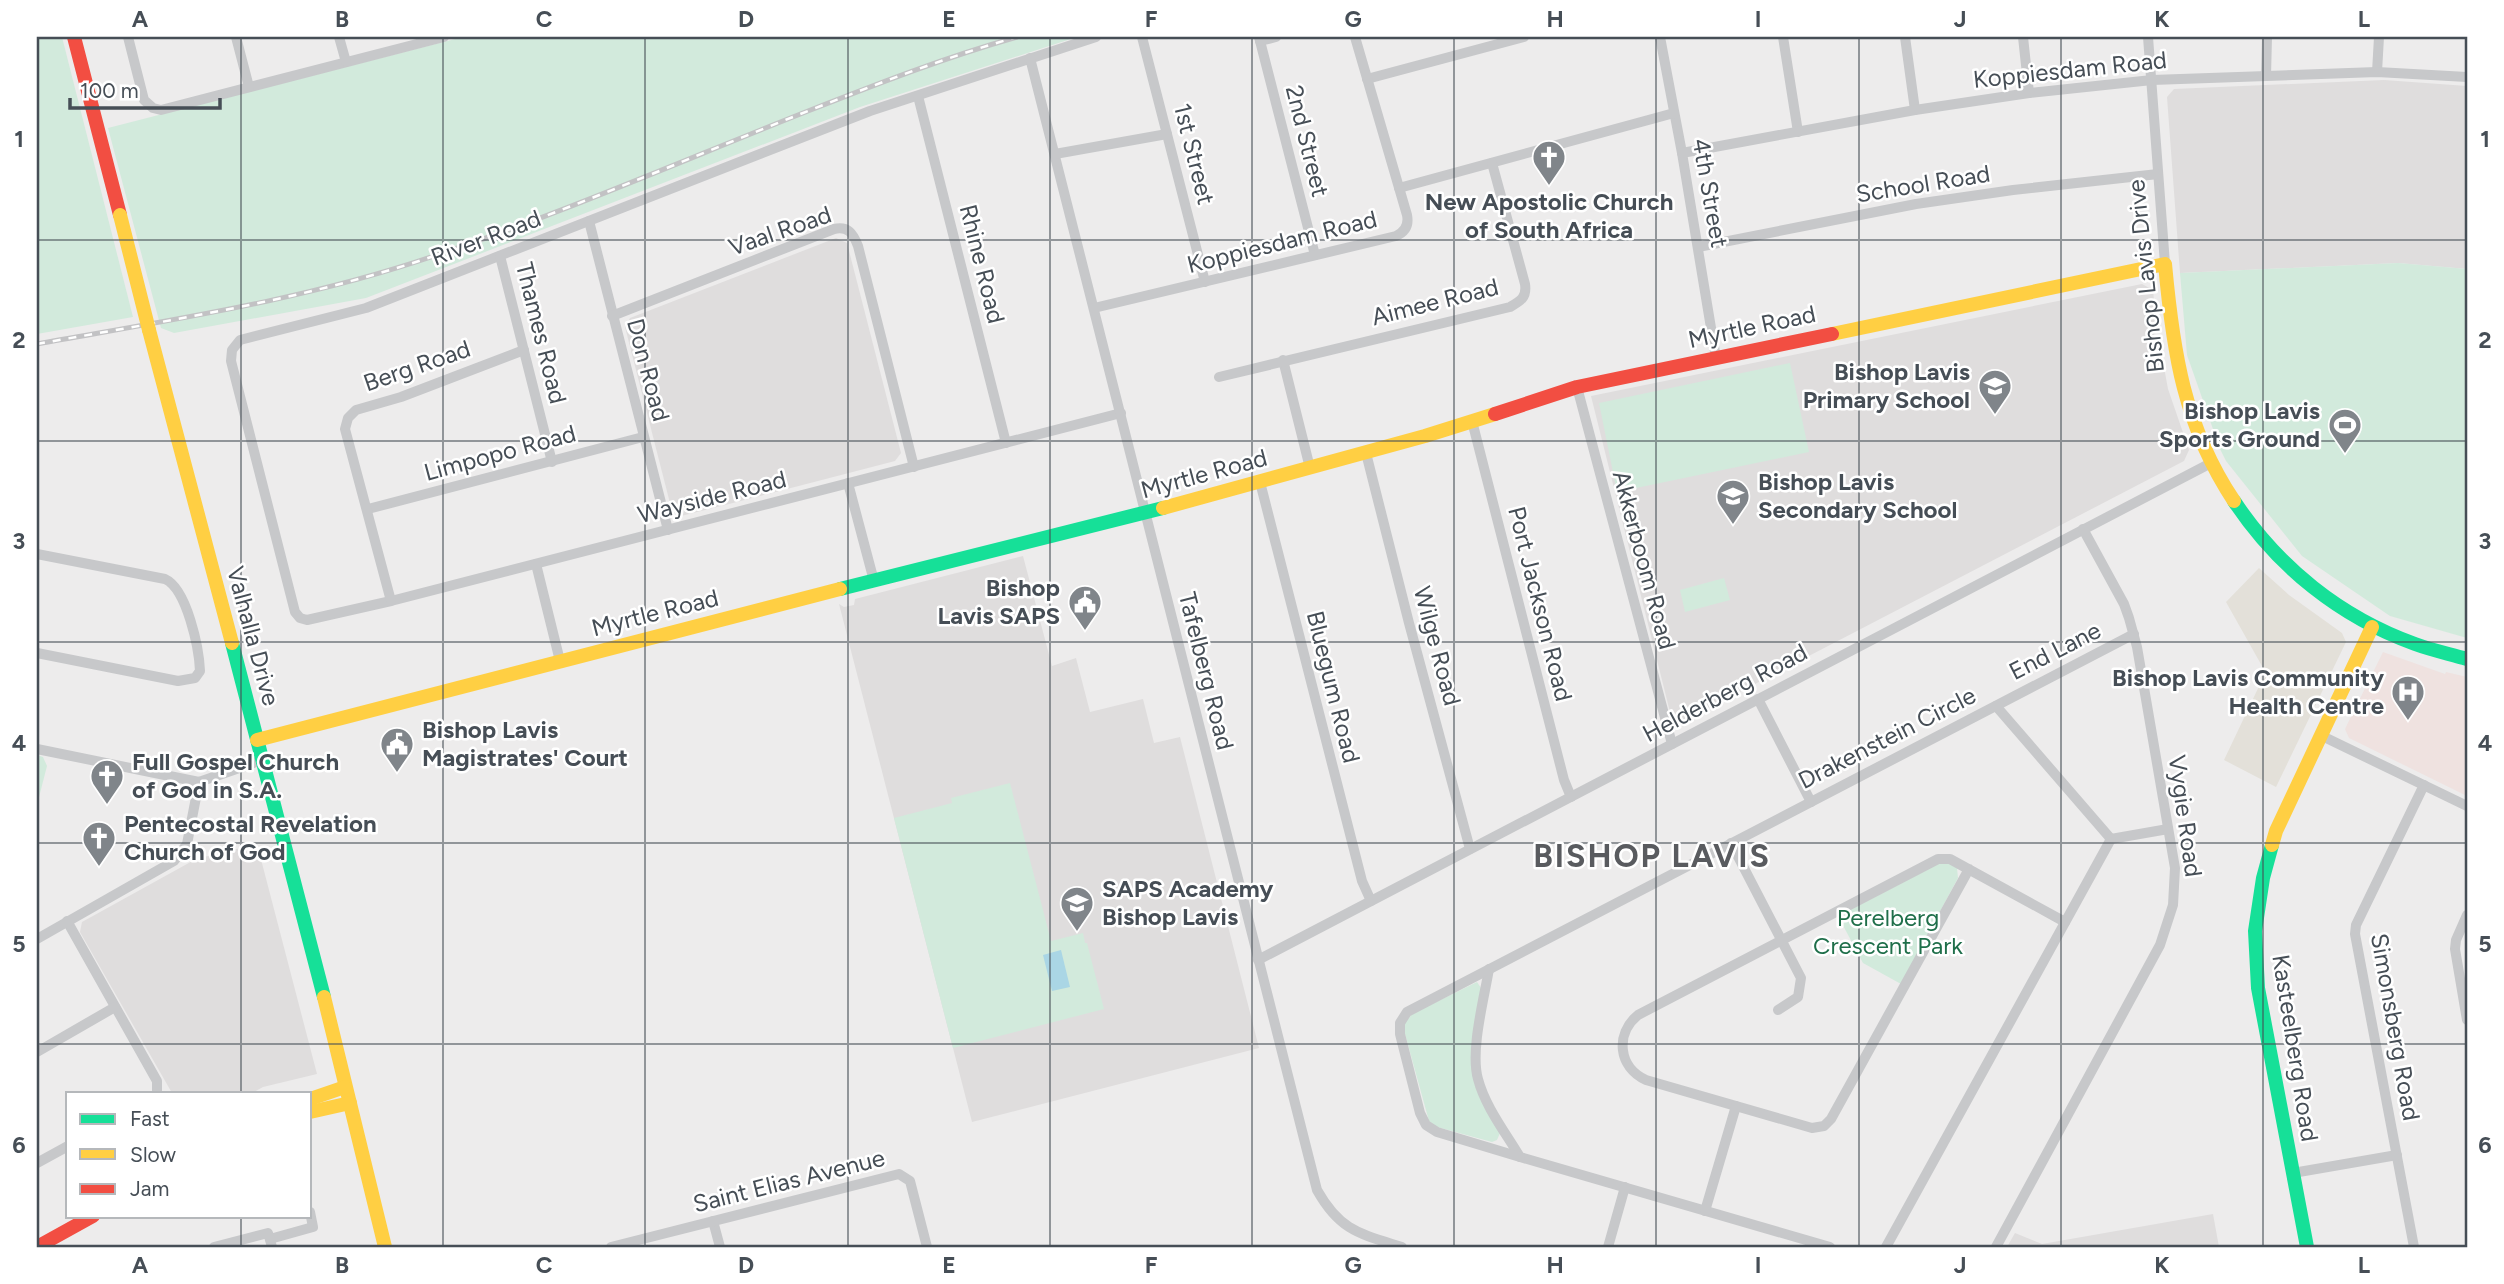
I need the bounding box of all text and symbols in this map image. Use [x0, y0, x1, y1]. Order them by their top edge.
text: A [132, 5, 149, 33]
text: B [335, 5, 349, 33]
text: C [536, 5, 553, 33]
text: D [738, 5, 754, 33]
text: E [942, 5, 956, 33]
text: F [1145, 5, 1158, 33]
text: G [1344, 5, 1362, 33]
text: H [1546, 5, 1564, 33]
text: I [1755, 5, 1761, 33]
text: J [1954, 5, 1966, 33]
text: K [2154, 5, 2170, 33]
text: L [2358, 5, 2370, 33]
street label: Koppiesdam Road [1972, 45, 2168, 94]
scale bar [70, 66, 220, 110]
text: 100 m [80, 78, 139, 103]
street label: 2nd Street [1280, 82, 1335, 200]
street label: 1st Street [1168, 100, 1221, 208]
text: 1 [14, 125, 24, 153]
text: 1 [2480, 125, 2490, 153]
street label: 4th Street [1687, 136, 1734, 250]
church icon: New Apostolic Church of South Africa [1530, 138, 1568, 187]
street label: School Road [1854, 159, 1992, 208]
street label: Bishop Lavis Drive [2121, 178, 2170, 374]
place label: New Apostolic Church of South Africa [1425, 187, 1673, 244]
street label: Vaal Road [725, 199, 835, 262]
street label: Rhine Road [954, 201, 1011, 326]
street label: River Road [427, 203, 545, 272]
street label: Koppiesdam Road [1184, 204, 1380, 279]
street label: Thames Road [510, 259, 573, 407]
street label: Aimee Road [1368, 272, 1501, 331]
street label: Myrtle Road [1685, 299, 1818, 354]
street label: Don Road [621, 315, 676, 424]
text: 2 [12, 326, 26, 354]
text: 2 [2478, 326, 2492, 354]
street label: Berg Road [360, 334, 474, 397]
place label: Bishop Lavis Primary School [1803, 357, 1970, 414]
school or university icon: Bishop Lavis Primary School [1976, 367, 2014, 416]
place label: Bishop Lavis Sports Ground [2159, 396, 2320, 453]
sports icon: Bishop Lavis Sports Ground [2326, 406, 2364, 455]
street label: Limpopo Road [421, 418, 579, 487]
street label: Myrtle Road [1137, 443, 1270, 504]
street label: Wayside Road [635, 464, 789, 529]
street label: Akkerboom Road [1607, 467, 1682, 652]
place label: Bishop Lavis Secondary School [1758, 467, 1957, 524]
school or university icon: Bishop Lavis Secondary School [1714, 477, 1752, 526]
street label: Port Jackson Road [1502, 504, 1579, 704]
text: 3 [13, 527, 25, 555]
text: 3 [2479, 527, 2491, 555]
street label: Valhalla Drive [221, 563, 286, 709]
place label: Bishop Lavis SAPS [937, 573, 1060, 630]
street label: Myrtle Road [588, 583, 721, 642]
public building icon: Bishop Lavis SAPS [1066, 583, 1104, 632]
street label: Wilge Road [1408, 583, 1467, 709]
street label: Tafelberg Road [1173, 589, 1240, 753]
street label: Bluegum Road [1301, 608, 1366, 766]
street label: End Lane [2004, 615, 2105, 686]
street label: Helderberg Road [1638, 637, 1812, 748]
place label: Bishop Lavis Community Health Centre [2112, 663, 2384, 720]
hospital icon: Bishop Lavis Community Health Centre [2389, 673, 2427, 722]
street label: Drakenstein Circle [1793, 680, 1980, 795]
place label: Bishop Lavis Magistrates' Court [422, 715, 628, 772]
public building icon: Bishop Lavis Magistrates' Court [378, 725, 416, 774]
text: 4 [12, 729, 26, 757]
text: 4 [2478, 729, 2492, 757]
place label: Full Gospel Church of God in S.A. [132, 747, 339, 804]
street label: Vygie Road [2163, 753, 2208, 879]
church icon: Full Gospel Church of God in S.A. [88, 757, 126, 806]
place label: Pentecostal Revelation Church of God [124, 809, 377, 866]
church icon: Pentecostal Revelation Church of God [80, 819, 118, 868]
district label: BISHOP LAVIS [1533, 837, 1771, 875]
place label: SAPS Academy Bishop Lavis [1102, 874, 1273, 931]
school or university icon: SAPS Academy Bishop Lavis [1058, 884, 1096, 933]
park label: Perelberg Crescent Park [1813, 903, 1963, 960]
text: 5 [12, 930, 26, 958]
text: 5 [2478, 930, 2492, 958]
street label: Simonsberg Road [2365, 931, 2426, 1123]
street label: Kasteelberg Road [2266, 952, 2325, 1143]
legend [66, 1092, 312, 1218]
text: Fast [130, 1106, 170, 1131]
text: 6 [12, 1131, 26, 1159]
text: 6 [2478, 1131, 2492, 1159]
text: Slow [130, 1142, 176, 1167]
street label: Saint Elias Avenue [690, 1143, 888, 1218]
text: Jam [130, 1176, 169, 1201]
text: A [132, 1251, 149, 1279]
text: B [335, 1251, 349, 1279]
text: C [536, 1251, 553, 1279]
text: D [738, 1251, 754, 1279]
text: E [942, 1251, 956, 1279]
text: F [1145, 1251, 1158, 1279]
text: G [1344, 1251, 1362, 1279]
text: H [1546, 1251, 1564, 1279]
text: I [1755, 1251, 1761, 1279]
text: J [1954, 1251, 1966, 1279]
text: K [2154, 1251, 2170, 1279]
text: L [2358, 1251, 2370, 1279]

